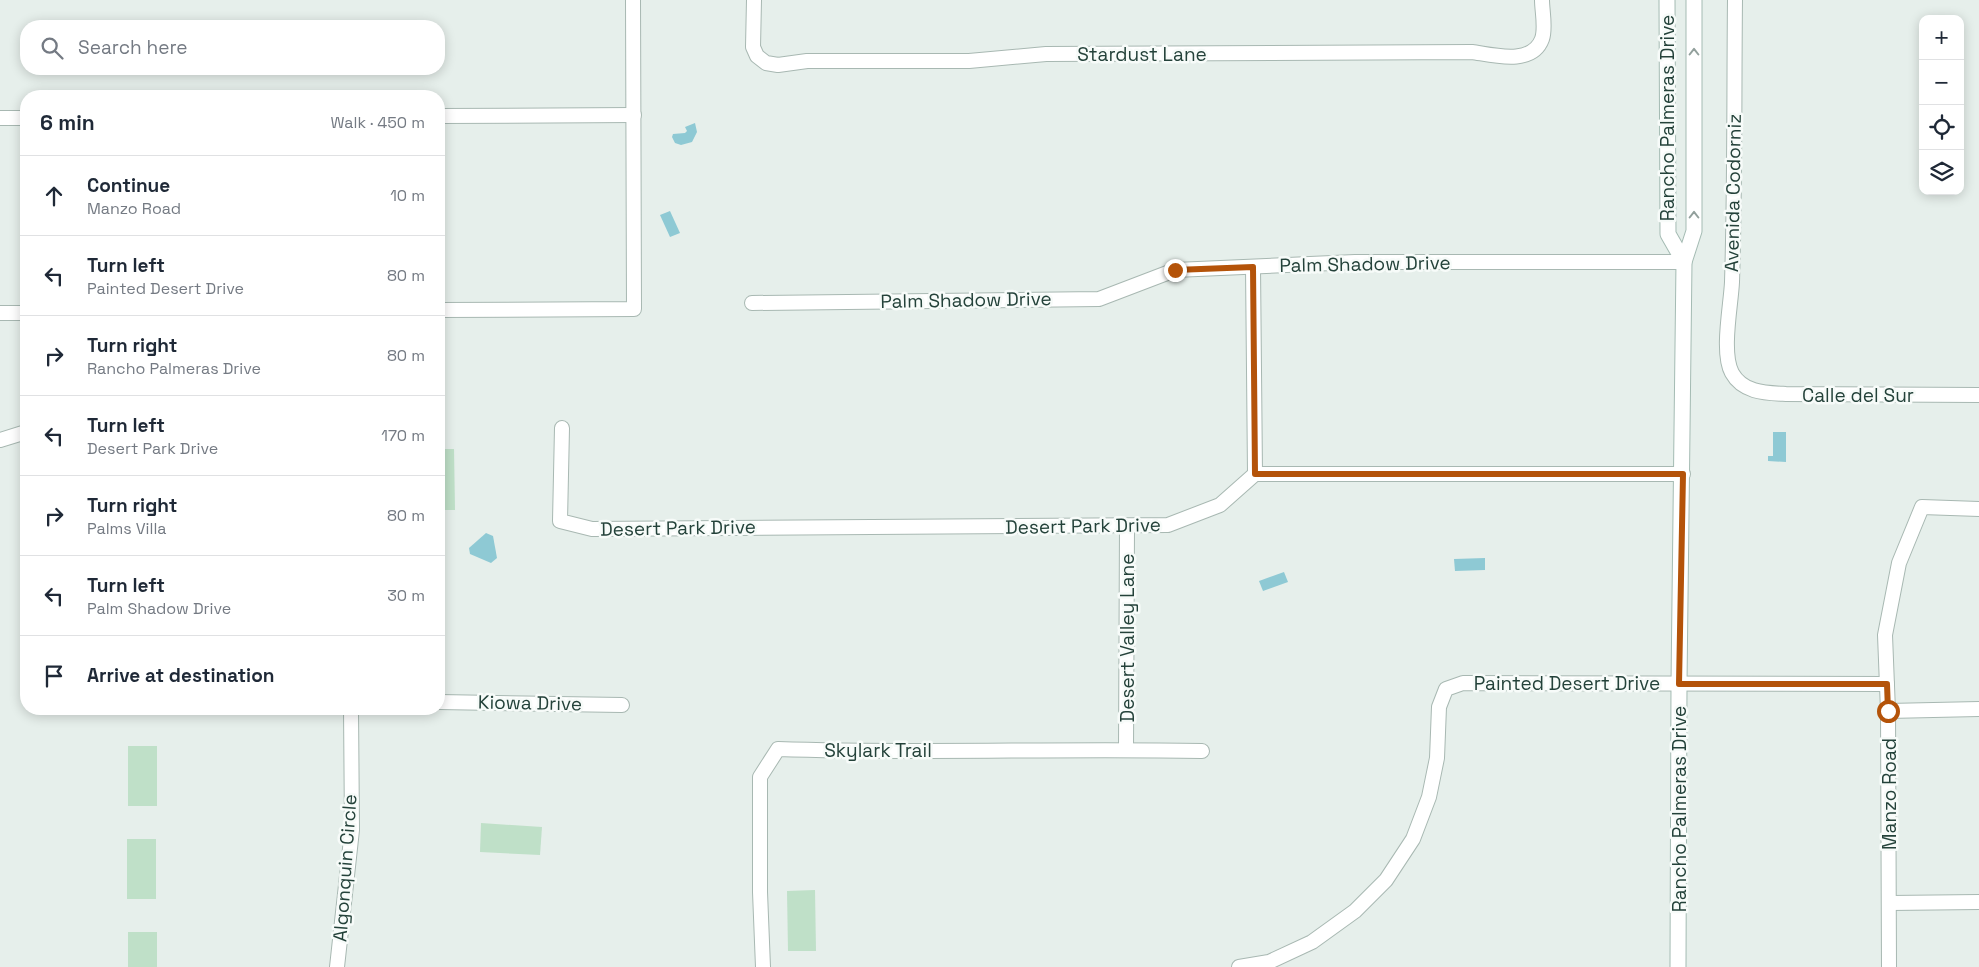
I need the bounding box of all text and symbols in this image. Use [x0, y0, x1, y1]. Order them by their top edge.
street label: Rancho Palmeras Drive [1655, 15, 1680, 221]
map controls [1919, 15, 1964, 195]
button: + [1919, 15, 1964, 60]
search box [20, 20, 445, 75]
icon: search [38, 34, 66, 62]
text: Search here [78, 35, 188, 60]
street label: Stardust Lane [1077, 42, 1207, 67]
one-way arrow [1689, 48, 1699, 56]
button: − [1919, 60, 1964, 105]
button: locate [1919, 105, 1964, 150]
text: 6 min [40, 109, 95, 136]
text: Walk · 450 m [331, 112, 425, 133]
street label: Avenida Codorniz [1719, 114, 1747, 272]
button: layers [1919, 150, 1964, 195]
text: Continue [87, 173, 170, 198]
icon: ahead [40, 182, 68, 210]
text: 10 m [390, 185, 425, 206]
text: Manzo Road [87, 198, 181, 219]
one-way arrow [1689, 210, 1699, 218]
street label: Palm Shadow Drive [1279, 250, 1451, 278]
text: Turn left [87, 253, 165, 278]
route end [1164, 259, 1187, 282]
icon: left [40, 262, 68, 290]
text: 80 m [387, 265, 425, 286]
text: Painted Desert Drive [87, 278, 244, 299]
street label: Palm Shadow Drive [880, 286, 1052, 314]
text: Turn right [87, 333, 177, 358]
icon: right [40, 342, 68, 370]
text: 80 m [387, 345, 425, 366]
text: Rancho Palmeras Drive [87, 358, 261, 379]
street label: Calle del Sur [1802, 383, 1914, 408]
text: Turn left [87, 413, 165, 438]
icon: left [40, 422, 68, 450]
text: 170 m [381, 425, 425, 446]
text: Desert Park Drive [87, 438, 218, 459]
text: Turn right [87, 493, 177, 518]
icon: right [40, 502, 68, 530]
text: 80 m [387, 505, 425, 526]
street label: Desert Park Drive [1005, 512, 1161, 540]
street label: Desert Park Drive [600, 514, 756, 542]
text: Palms Villa [87, 518, 167, 539]
street label: Desert Valley Lane [1115, 554, 1140, 722]
text: Turn left [87, 573, 165, 598]
icon: left [40, 582, 68, 610]
text: 30 m [387, 585, 425, 606]
text: Palm Shadow Drive [87, 598, 231, 619]
icon: arrive [40, 662, 68, 690]
text: Arrive at destination [87, 663, 275, 688]
street label: Painted Desert Drive [1474, 671, 1660, 696]
street label: Kiowa Drive [478, 690, 582, 716]
route start [1877, 700, 1900, 723]
street label: Rancho Palmeras Drive [1667, 706, 1692, 912]
street label: Skylark Trail [824, 738, 932, 763]
street label: Manzo Road [1877, 738, 1902, 850]
street label: Algonquin Circle [327, 793, 363, 943]

